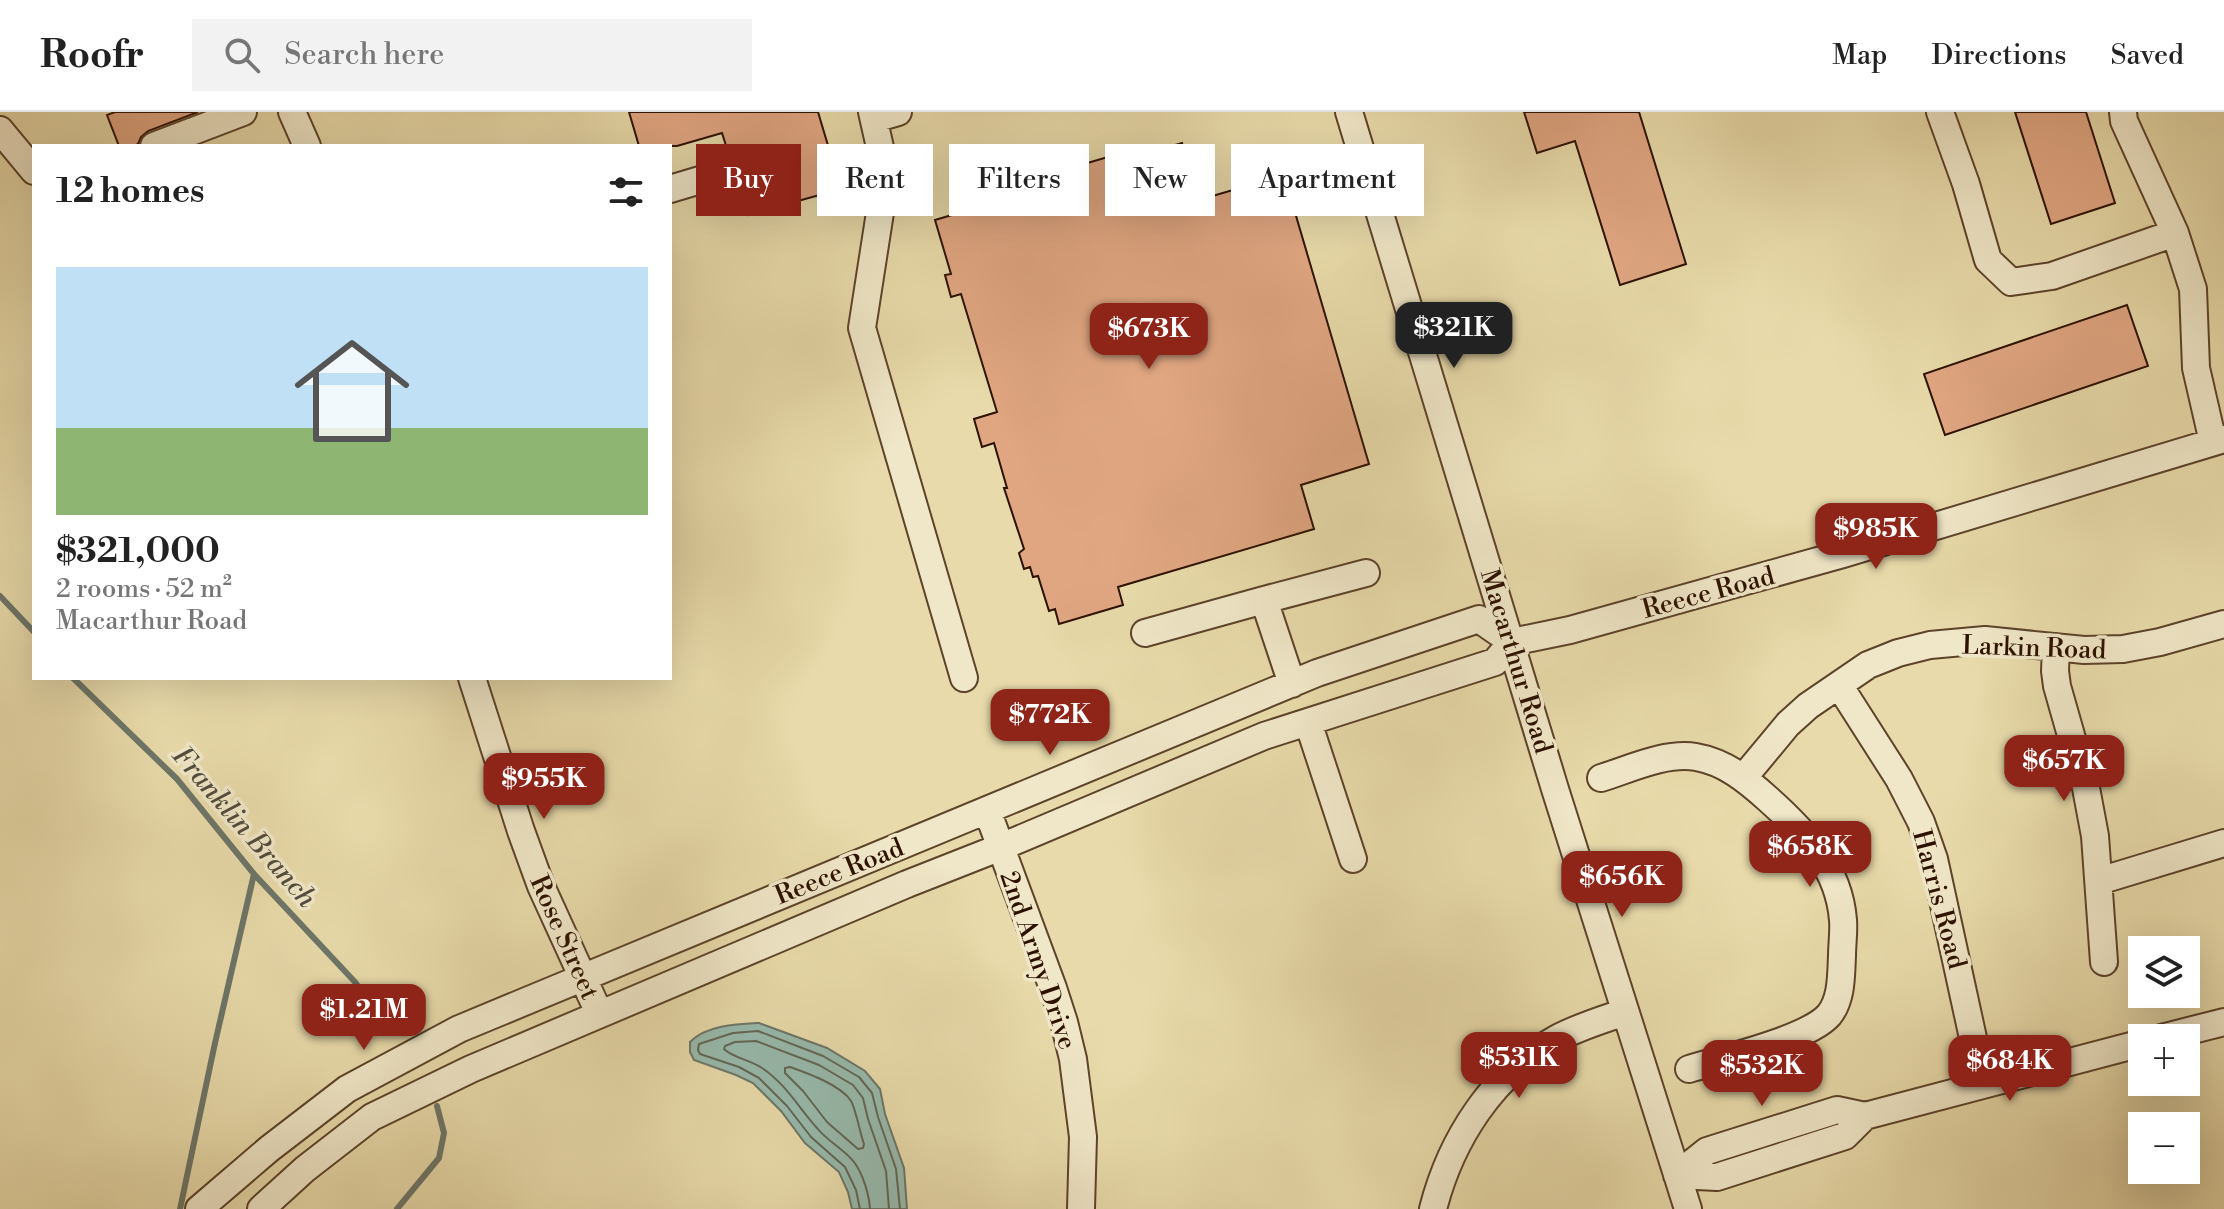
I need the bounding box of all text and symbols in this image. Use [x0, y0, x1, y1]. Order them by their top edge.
search box [192, 19, 752, 91]
text: Roofr [40, 32, 144, 79]
icon: search [220, 33, 264, 77]
text: Search here [284, 36, 444, 74]
text: Map [1832, 38, 1887, 73]
text: Directions [1931, 38, 2066, 73]
text: Saved [2110, 38, 2184, 73]
chip: Buy [696, 144, 801, 216]
chip: Rent [817, 144, 933, 216]
chip: Filters [949, 144, 1089, 216]
chip: New [1105, 144, 1215, 216]
chip: Apartment [1231, 144, 1424, 216]
icon: filters [604, 170, 648, 214]
text: 12 homes [56, 171, 205, 213]
pin: $321K [1398, 302, 1510, 370]
pin: $673K [1093, 303, 1205, 371]
text: $321K [1413, 312, 1495, 344]
text: $673K [1108, 313, 1190, 345]
icon: home [280, 319, 424, 463]
pin: $985K [1820, 503, 1932, 571]
text: $985K [1833, 513, 1919, 545]
text: $321,000 [56, 531, 220, 573]
street label: Reece Road [1638, 560, 1778, 626]
street label: Macarthur Road [1473, 565, 1559, 758]
text: 2 rooms · 52 m² [56, 573, 232, 605]
text: Macarthur Road [56, 605, 247, 637]
street label: Larkin Road [1961, 629, 2107, 667]
pin: $772K [994, 689, 1106, 757]
text: $772K [1009, 699, 1091, 731]
pin: $657K [2008, 735, 2120, 803]
water label: Franklin Branch [164, 739, 324, 915]
text: $657K [2022, 745, 2106, 777]
pin: $955K [488, 753, 600, 821]
text: $955K [501, 763, 587, 795]
pin: $658K [1754, 821, 1866, 889]
street label: Harris Road [1905, 826, 1973, 973]
text: $658K [1767, 831, 1853, 863]
street label: Reece Road [770, 832, 909, 912]
pin: $656K [1566, 851, 1678, 919]
text: $656K [1579, 861, 1665, 893]
street label: 2nd Army Drive [993, 867, 1084, 1054]
street label: Rose Street [522, 870, 606, 1005]
map controls [2128, 936, 2200, 1184]
button: layers [2128, 936, 2200, 1008]
pin: $1.21M [299, 984, 429, 1052]
text: $1.21M [320, 994, 408, 1026]
button: + [2128, 1024, 2200, 1096]
pin: $531K [1463, 1032, 1575, 1100]
pin: $684K [1954, 1035, 2066, 1103]
pin: $532K [1706, 1040, 1818, 1108]
text: $531K [1479, 1042, 1559, 1074]
text: $684K [1966, 1045, 2054, 1077]
text: $532K [1720, 1050, 1804, 1082]
button: − [2128, 1112, 2200, 1184]

